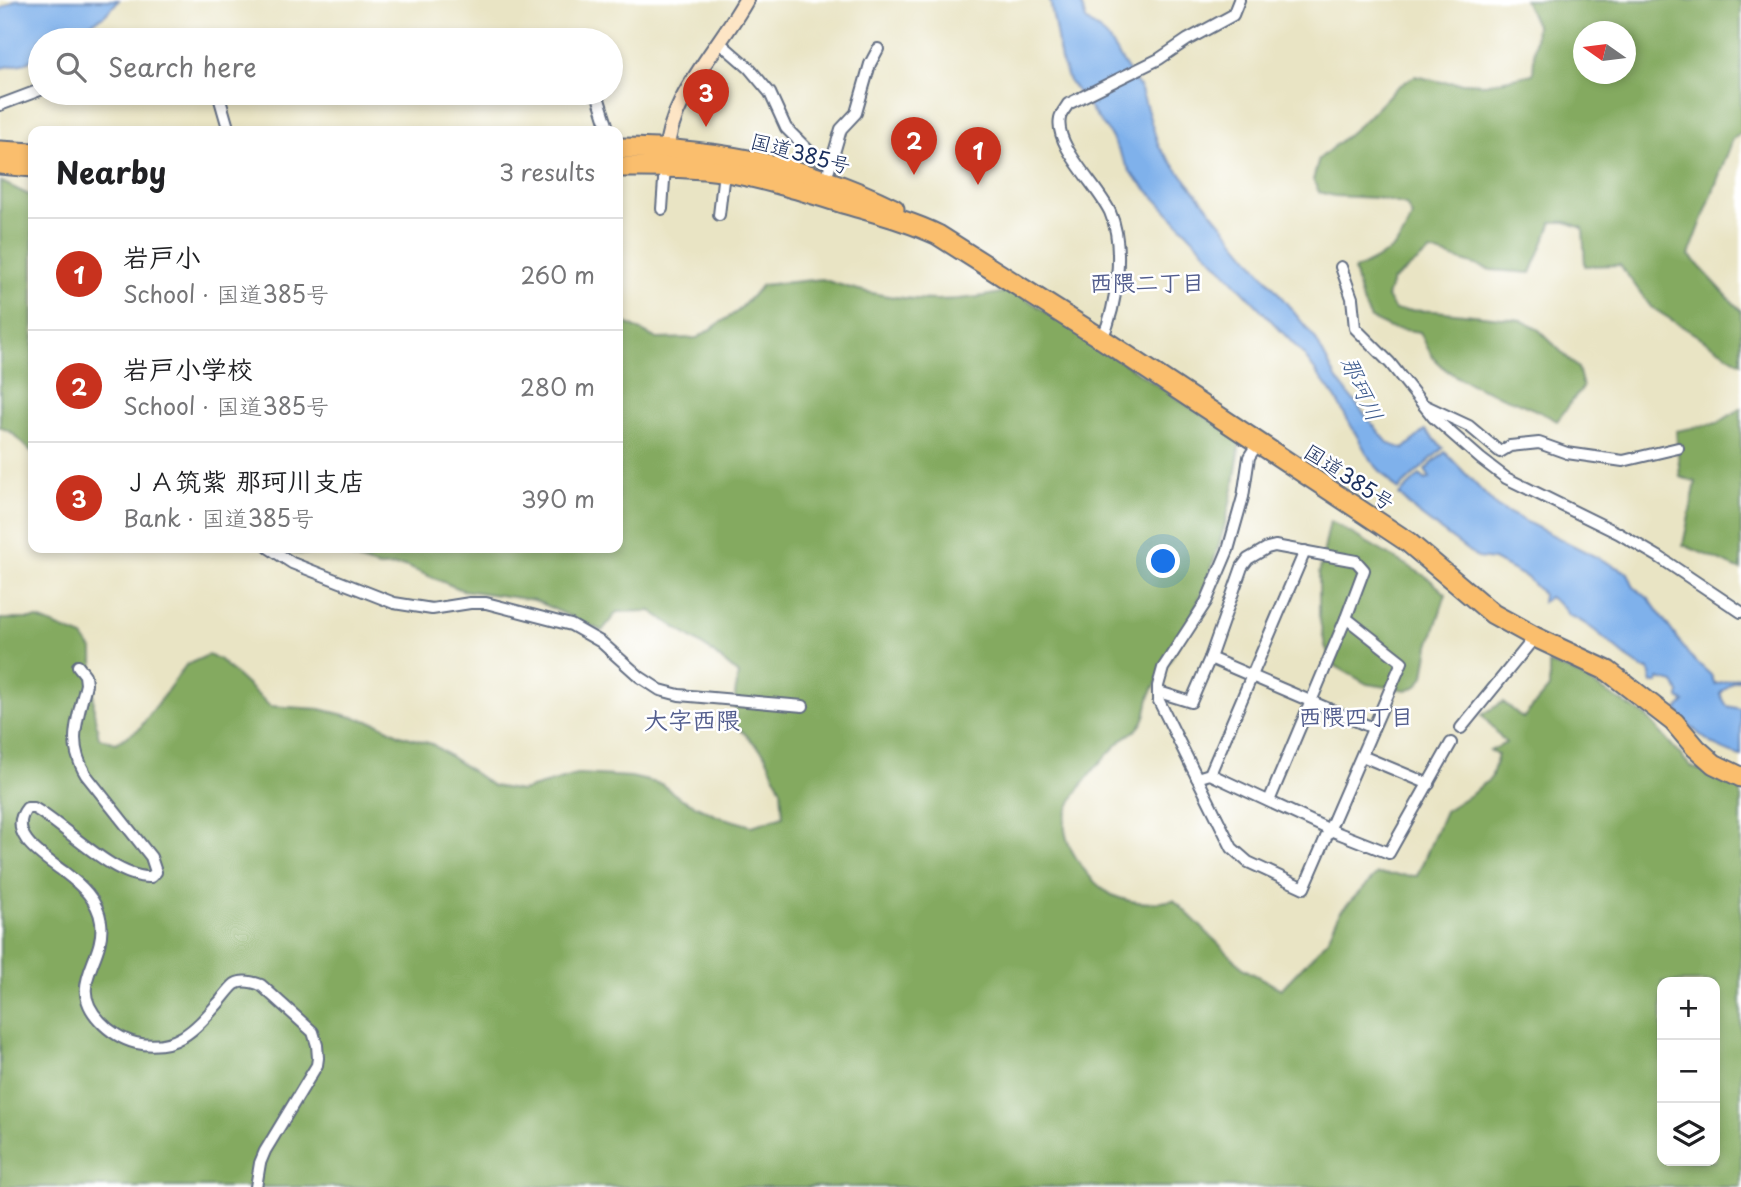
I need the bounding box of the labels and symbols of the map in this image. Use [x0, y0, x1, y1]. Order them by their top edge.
north arrow [1573, 21, 1636, 84]
pin: 3 [683, 69, 729, 127]
pin: 2 [891, 117, 937, 175]
street label: 国道385号 [747, 123, 855, 181]
pin: 1 [955, 127, 1001, 185]
district label: 西隈二丁目 [1090, 264, 1205, 299]
water label: 那珂川 [1333, 349, 1393, 427]
street label: 国道385号 [1298, 435, 1402, 517]
your location [1146, 544, 1180, 578]
district label: 西隈四丁目 [1299, 698, 1414, 733]
district label: 大字西隈 [644, 701, 740, 737]

